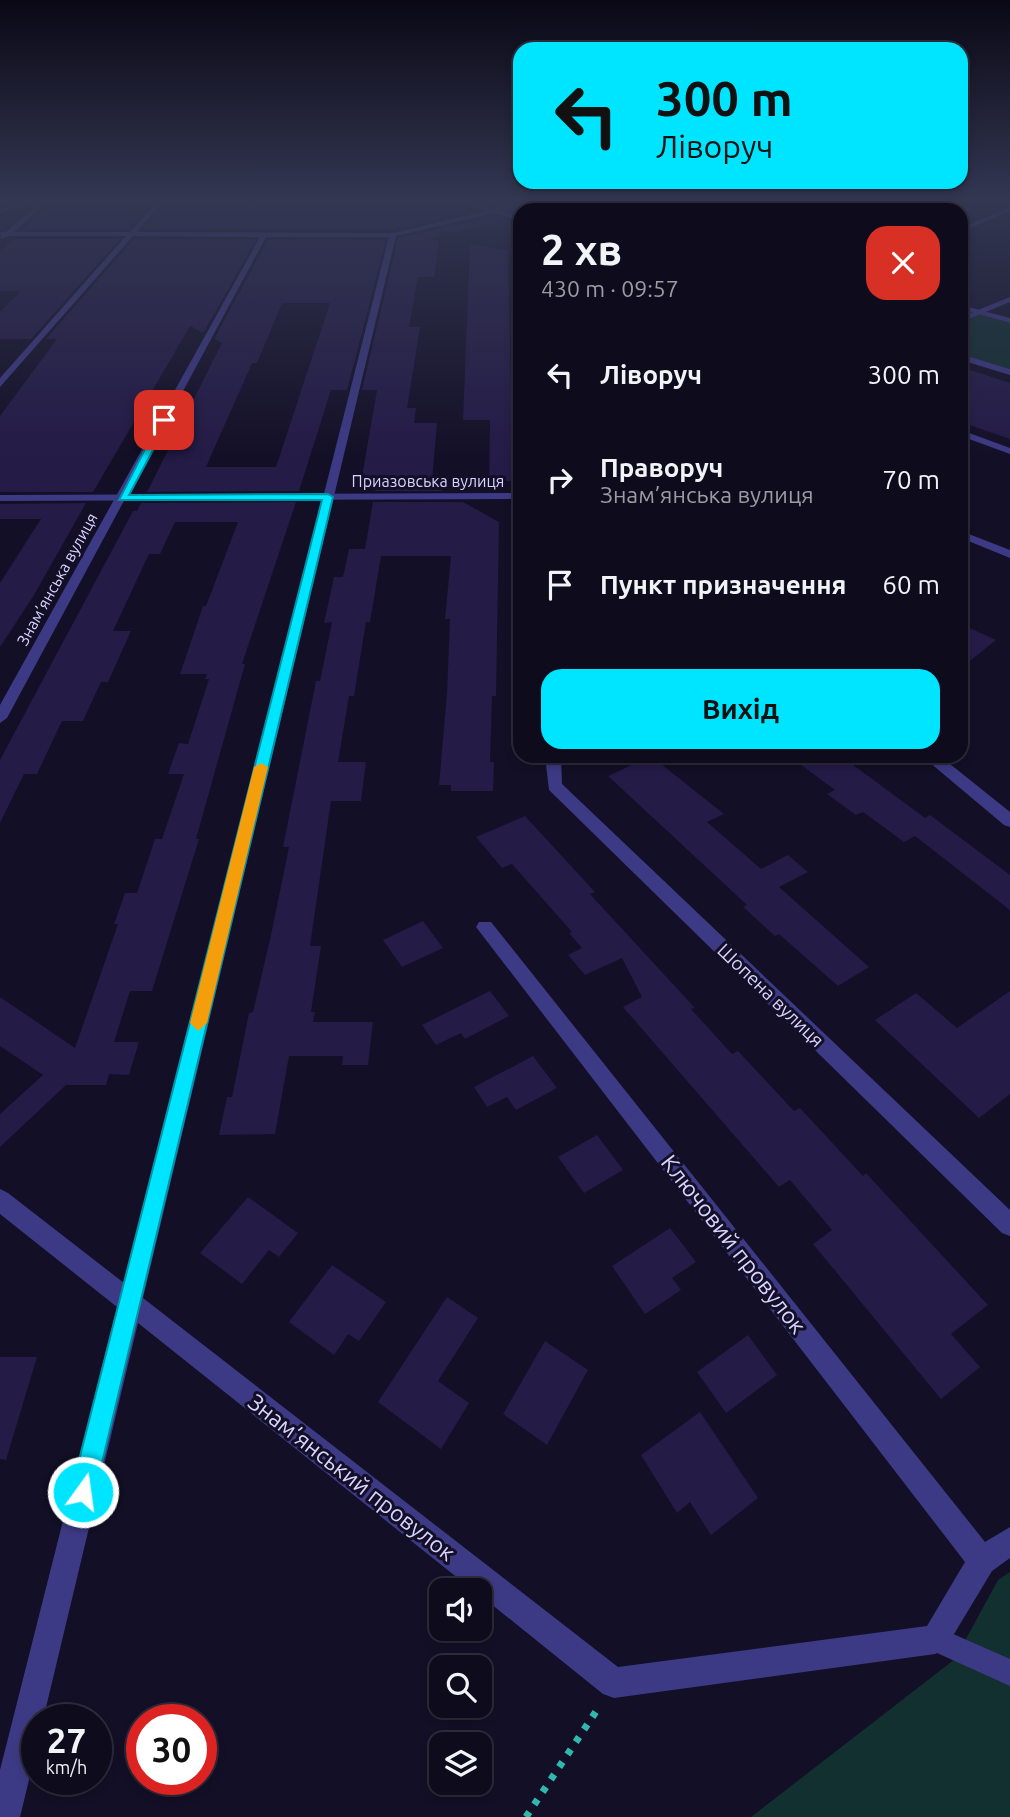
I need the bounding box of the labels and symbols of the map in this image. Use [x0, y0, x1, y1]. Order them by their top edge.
pin [134, 390, 194, 450]
street label: Приазовська вулиця [352, 472, 504, 490]
street label: Знам’янська вулиця [13, 510, 101, 648]
street label: Шопена вулиця [713, 939, 829, 1051]
street label: Ключовий провулок [657, 1150, 811, 1338]
street label: Знам’янський провулок [244, 1389, 460, 1565]
position arrow [46, 1455, 120, 1529]
speed limit sign: 30 [126, 1704, 217, 1795]

